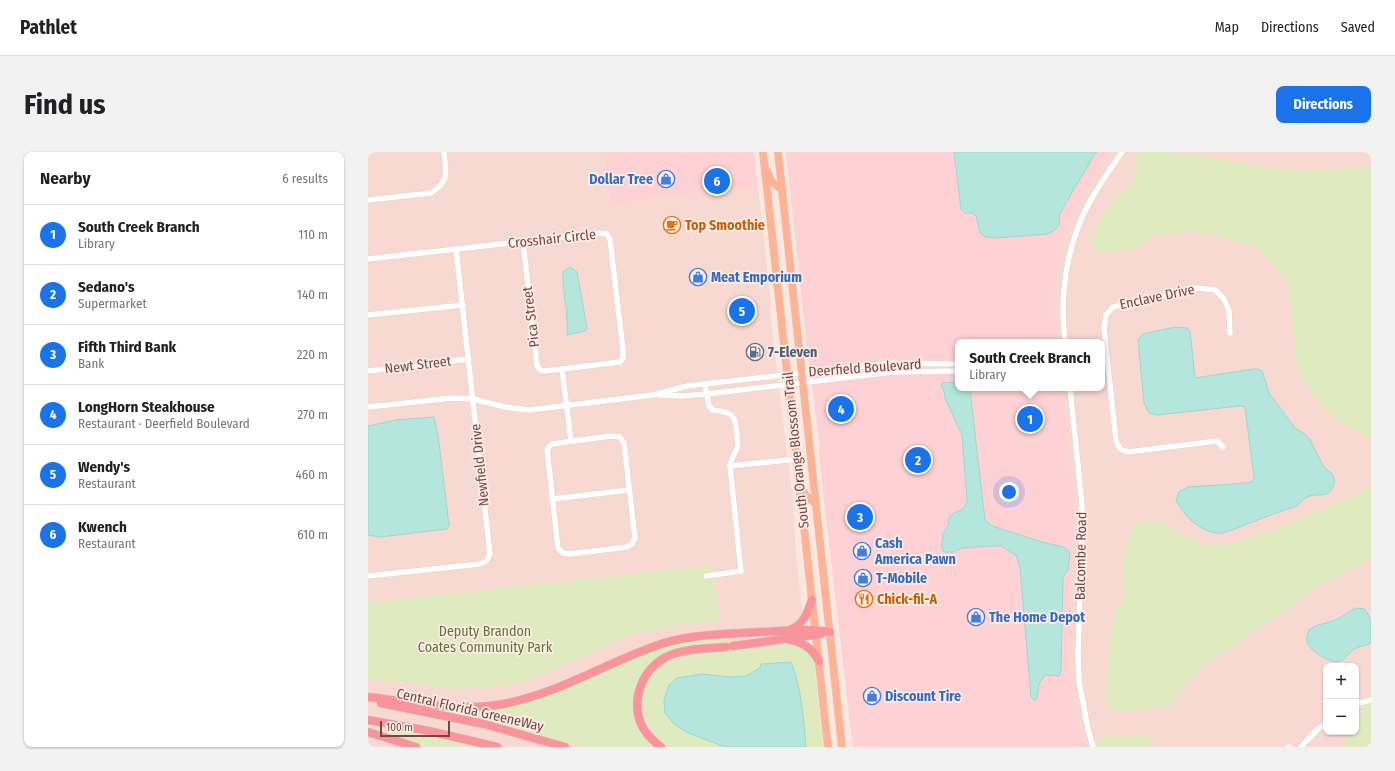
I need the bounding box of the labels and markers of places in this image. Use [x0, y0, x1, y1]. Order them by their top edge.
pin: 6 [704, 166, 730, 196]
shop icon: Dollar Tree [656, 169, 676, 189]
place label: Dollar Tree [589, 171, 653, 188]
cafe icon: Top Smoothie [662, 215, 682, 235]
place label: Top Smoothie [685, 217, 765, 234]
shop icon: Meat Emporium [688, 267, 708, 287]
place label: Meat Emporium [711, 269, 802, 286]
pin: 5 [729, 296, 755, 326]
fuel station icon: 7-Eleven [745, 342, 765, 362]
place label: 7-Eleven [768, 344, 817, 361]
pin: 4 [828, 394, 854, 424]
pin: 1 [1017, 404, 1043, 434]
pin: 2 [905, 445, 931, 475]
pin: 3 [847, 502, 873, 532]
place label: Cash America Pawn [874, 535, 956, 568]
shop icon: Cash America Pawn [852, 541, 872, 561]
shop icon: T-Mobile [853, 568, 873, 588]
place label: T-Mobile [876, 570, 927, 587]
restaurant icon: Chick-fil-A [854, 589, 874, 609]
place label: Chick-fil-A [877, 591, 937, 608]
shop icon: The Home Depot [966, 607, 986, 627]
place label: The Home Depot [989, 609, 1086, 626]
shop icon: Discount Tire [862, 686, 882, 706]
place label: Discount Tire [885, 688, 961, 705]

